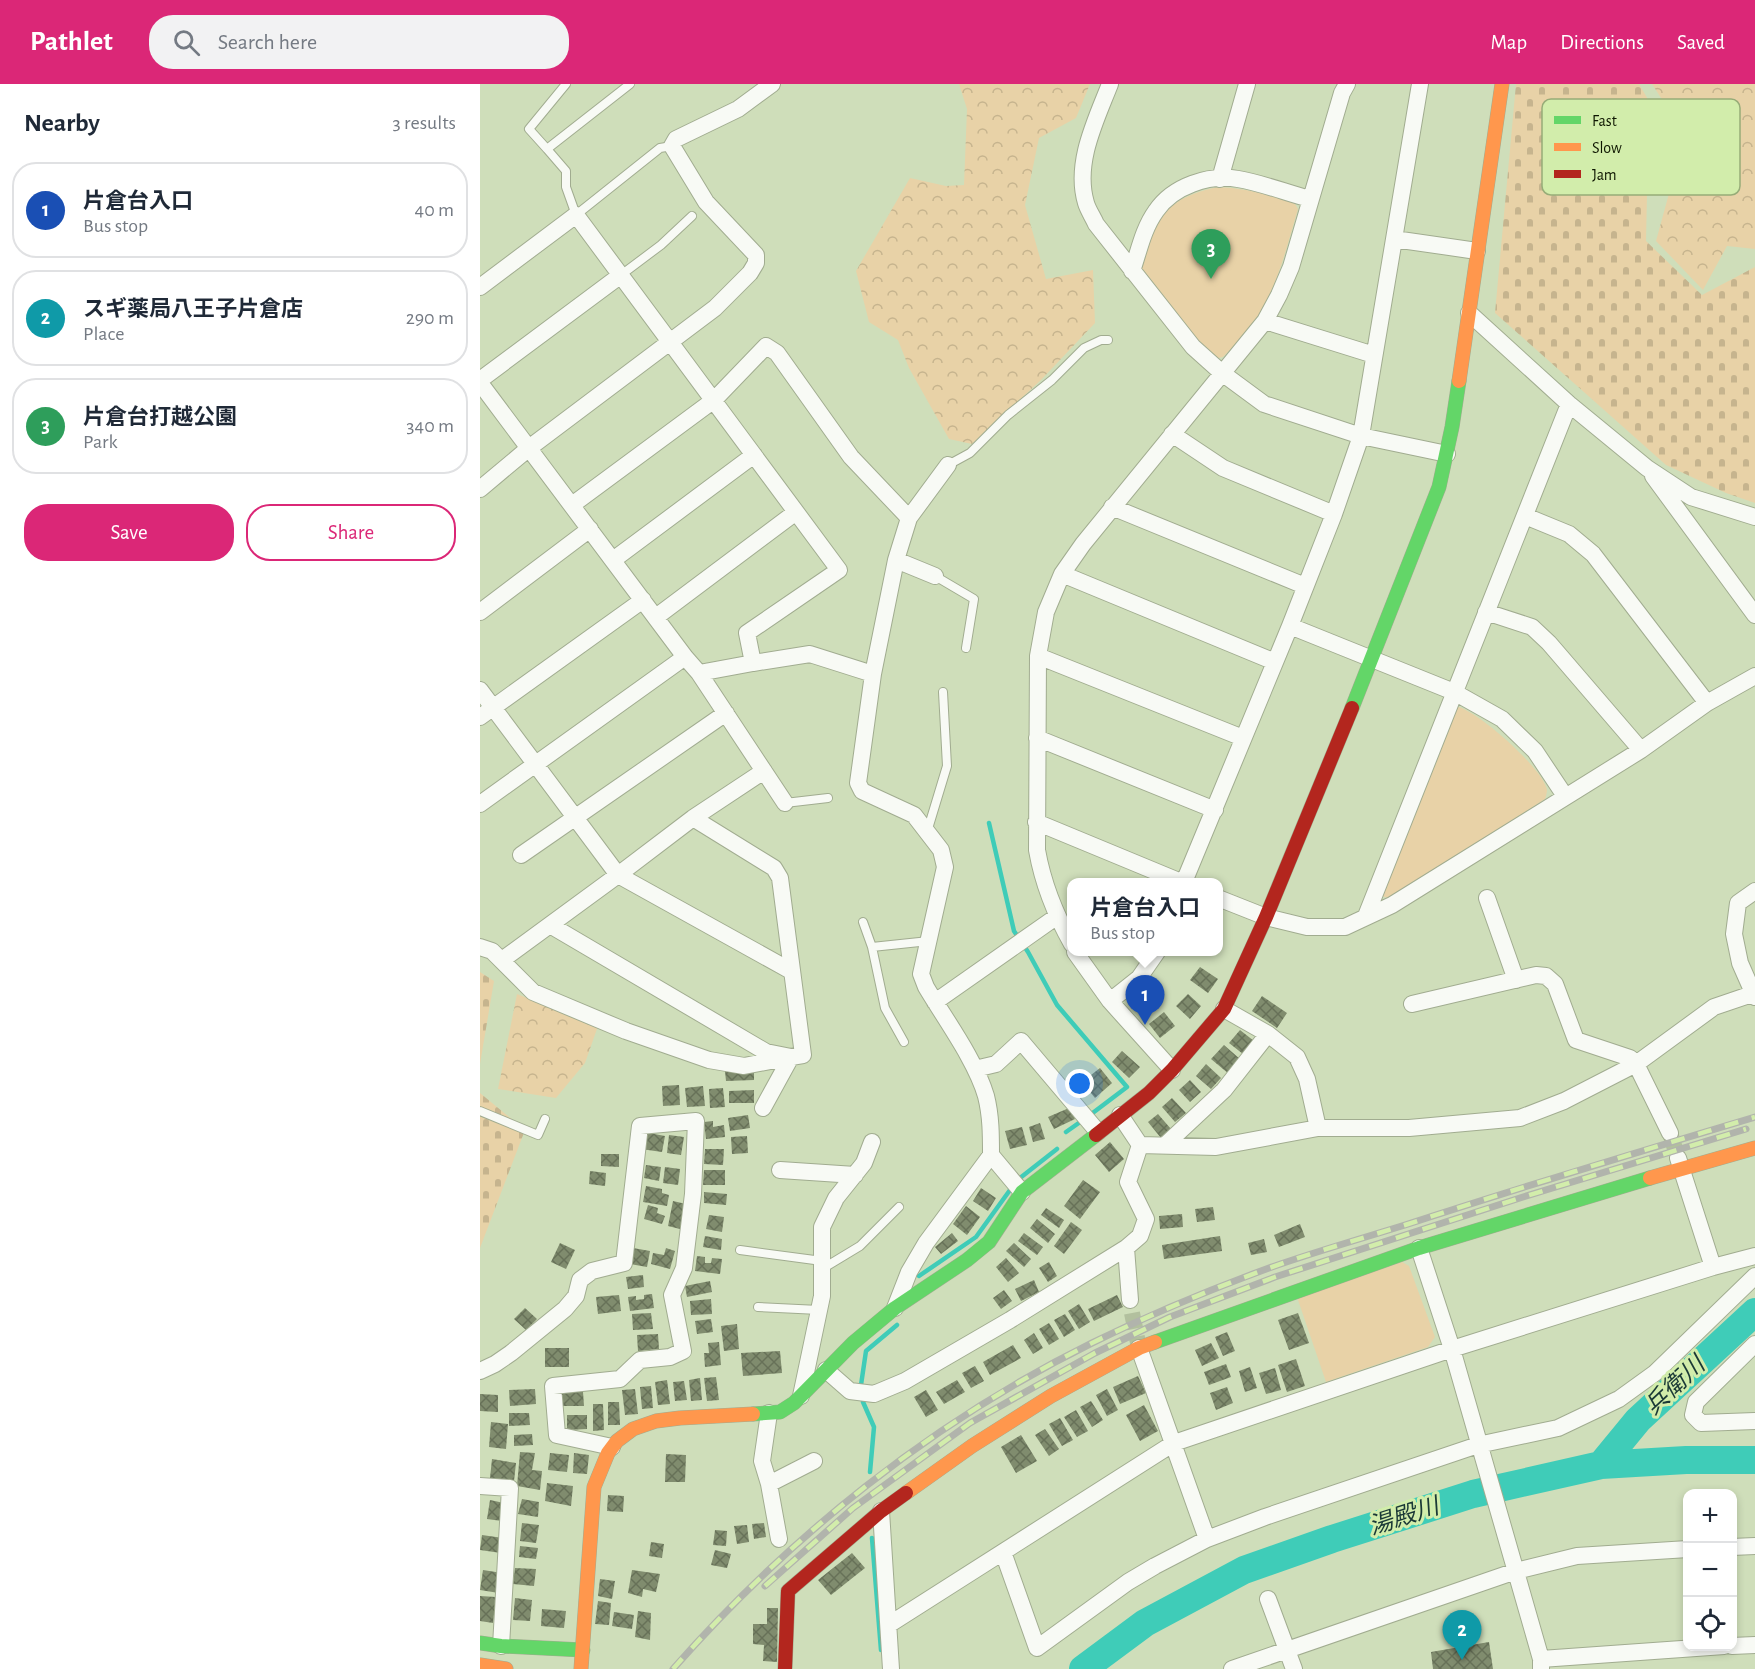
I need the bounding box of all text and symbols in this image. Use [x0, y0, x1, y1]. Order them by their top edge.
search box [149, 15, 569, 69]
icon: search [170, 26, 203, 59]
text: Pathlet [30, 28, 113, 56]
text: Search here [218, 31, 317, 53]
text: Map [1491, 32, 1527, 53]
text: Directions [1560, 32, 1644, 53]
text: Saved [1677, 32, 1725, 53]
legend [1542, 99, 1740, 195]
text: Nearby [24, 110, 100, 136]
text: 3 results [392, 113, 456, 133]
text: Fast [1592, 113, 1617, 129]
text: Slow [1592, 140, 1622, 156]
text: Jam [1592, 167, 1617, 183]
text: 片倉台入口 [83, 190, 193, 212]
text: 1 [42, 200, 49, 220]
text: 40 m [415, 200, 454, 220]
text: Bus stop [83, 216, 148, 236]
pin: 3 [1192, 230, 1230, 279]
text: スギ薬局八王子片倉店 [83, 298, 303, 320]
text: 2 [41, 308, 50, 328]
text: 290 m [406, 308, 454, 328]
text: Place [83, 324, 124, 344]
text: 片倉台打越公園 [83, 406, 237, 428]
text: 3 [41, 416, 50, 436]
text: 340 m [406, 416, 454, 436]
text: Park [83, 432, 118, 452]
button: Save [24, 504, 234, 561]
button: Share [246, 504, 456, 561]
popup [1067, 878, 1223, 956]
text: 片倉台入口 [1090, 897, 1200, 919]
text: Bus stop [1090, 923, 1155, 943]
pin: 1 [1126, 976, 1164, 1025]
your location [1065, 1069, 1094, 1098]
water label: 兵衛川 [1639, 1349, 1712, 1419]
map controls [1683, 1489, 1737, 1651]
button: + [1683, 1489, 1737, 1543]
water label: 湯殿川 [1366, 1493, 1445, 1540]
button: − [1683, 1543, 1737, 1597]
button: locate [1683, 1597, 1737, 1651]
pin: 2 [1442, 1610, 1482, 1660]

